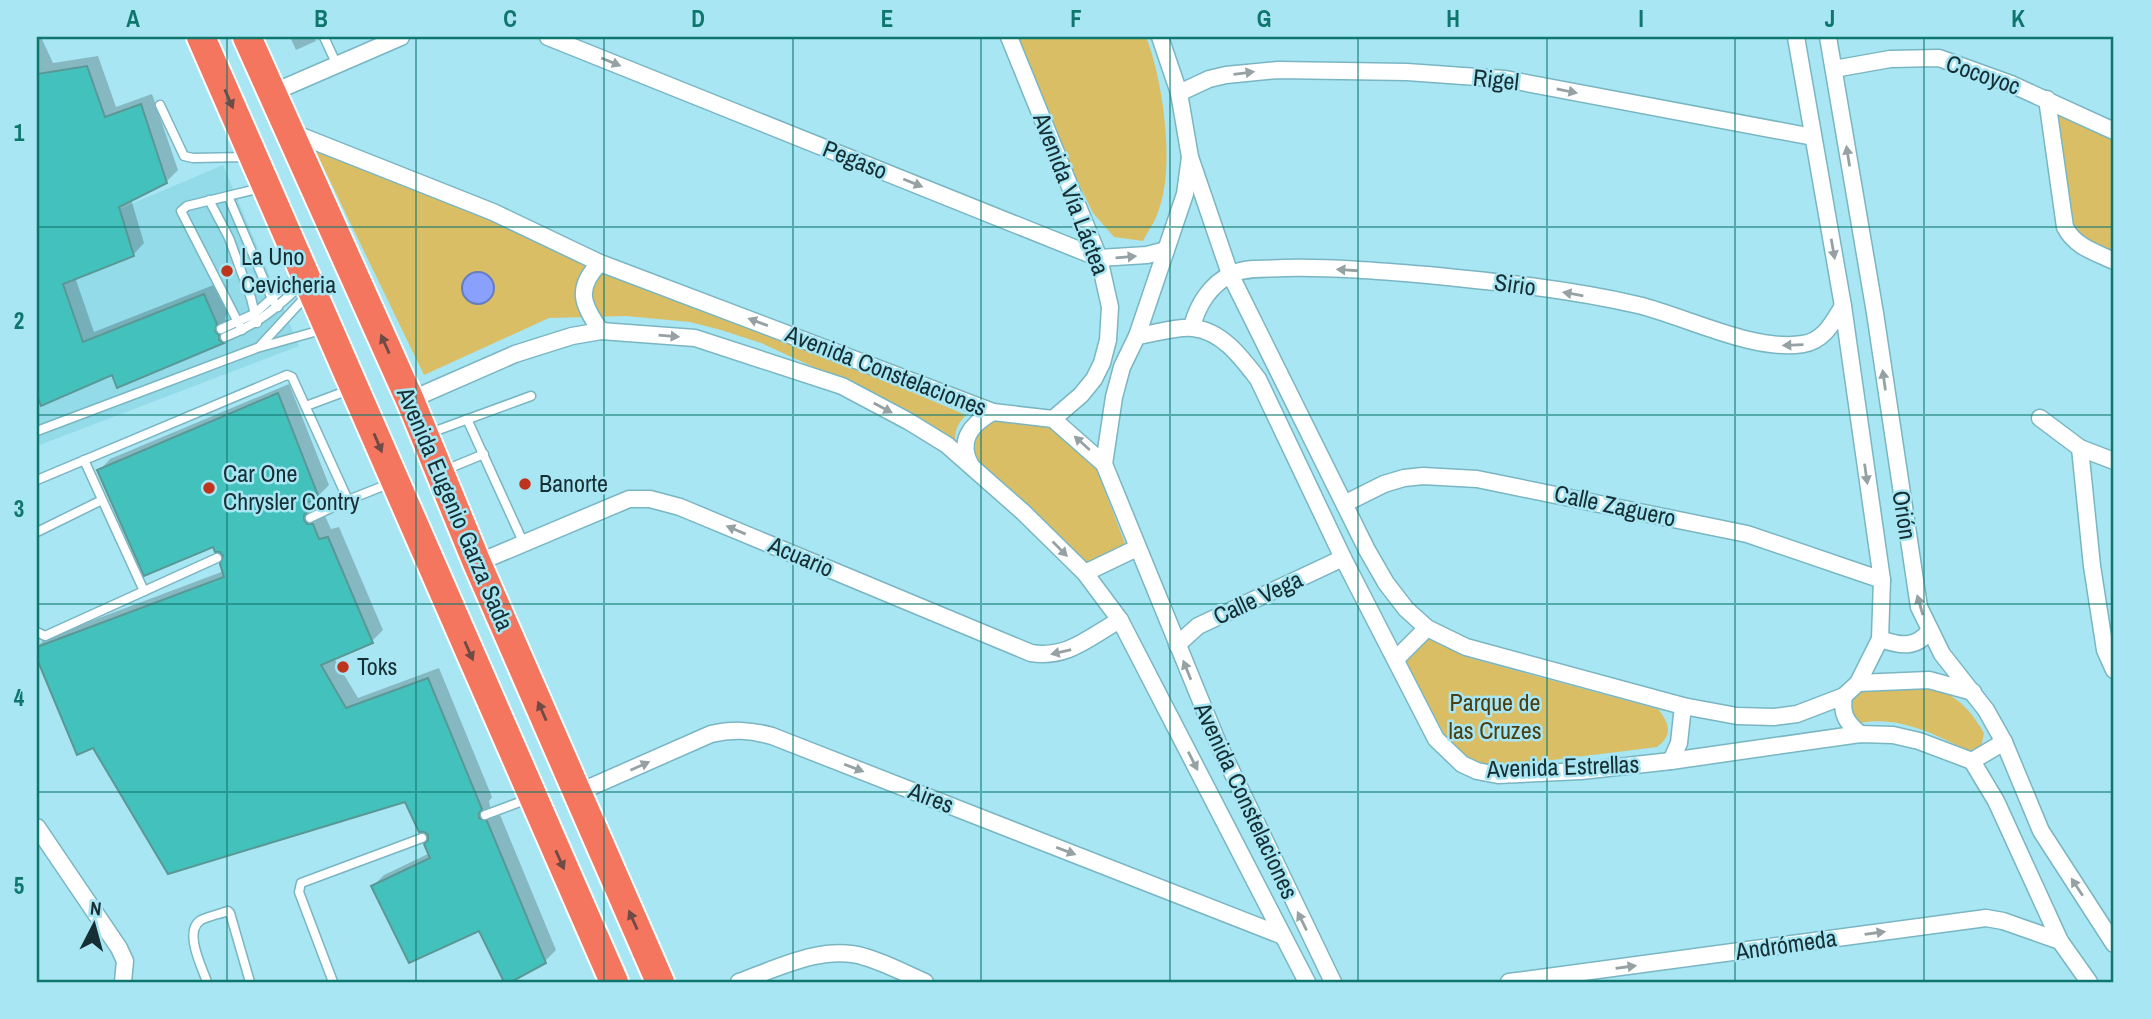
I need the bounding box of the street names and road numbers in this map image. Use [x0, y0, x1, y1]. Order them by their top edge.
street label: Cocoyoc [1942, 46, 2025, 102]
street label: Rigel [1472, 61, 1521, 97]
street label: Avenida Vía Láctea [1026, 107, 1118, 279]
street label: Pegaso [818, 132, 892, 186]
street label: Sirio [1492, 265, 1538, 303]
street label: Avenida Constelaciones [780, 317, 992, 423]
street label: Avenida Eugenio Garza Sada [390, 381, 522, 635]
street label: Calle Zaguero [1551, 477, 1679, 534]
street label: Orión [1885, 488, 1925, 542]
street label: Acuario [763, 528, 839, 584]
street label: Calle Vega [1208, 562, 1308, 632]
street label: Avenida Constelaciones [1187, 696, 1306, 904]
street label: Avenida Estrellas [1485, 747, 1640, 785]
street label: Aires [903, 774, 959, 820]
street label: Andrómeda [1732, 921, 1839, 967]

